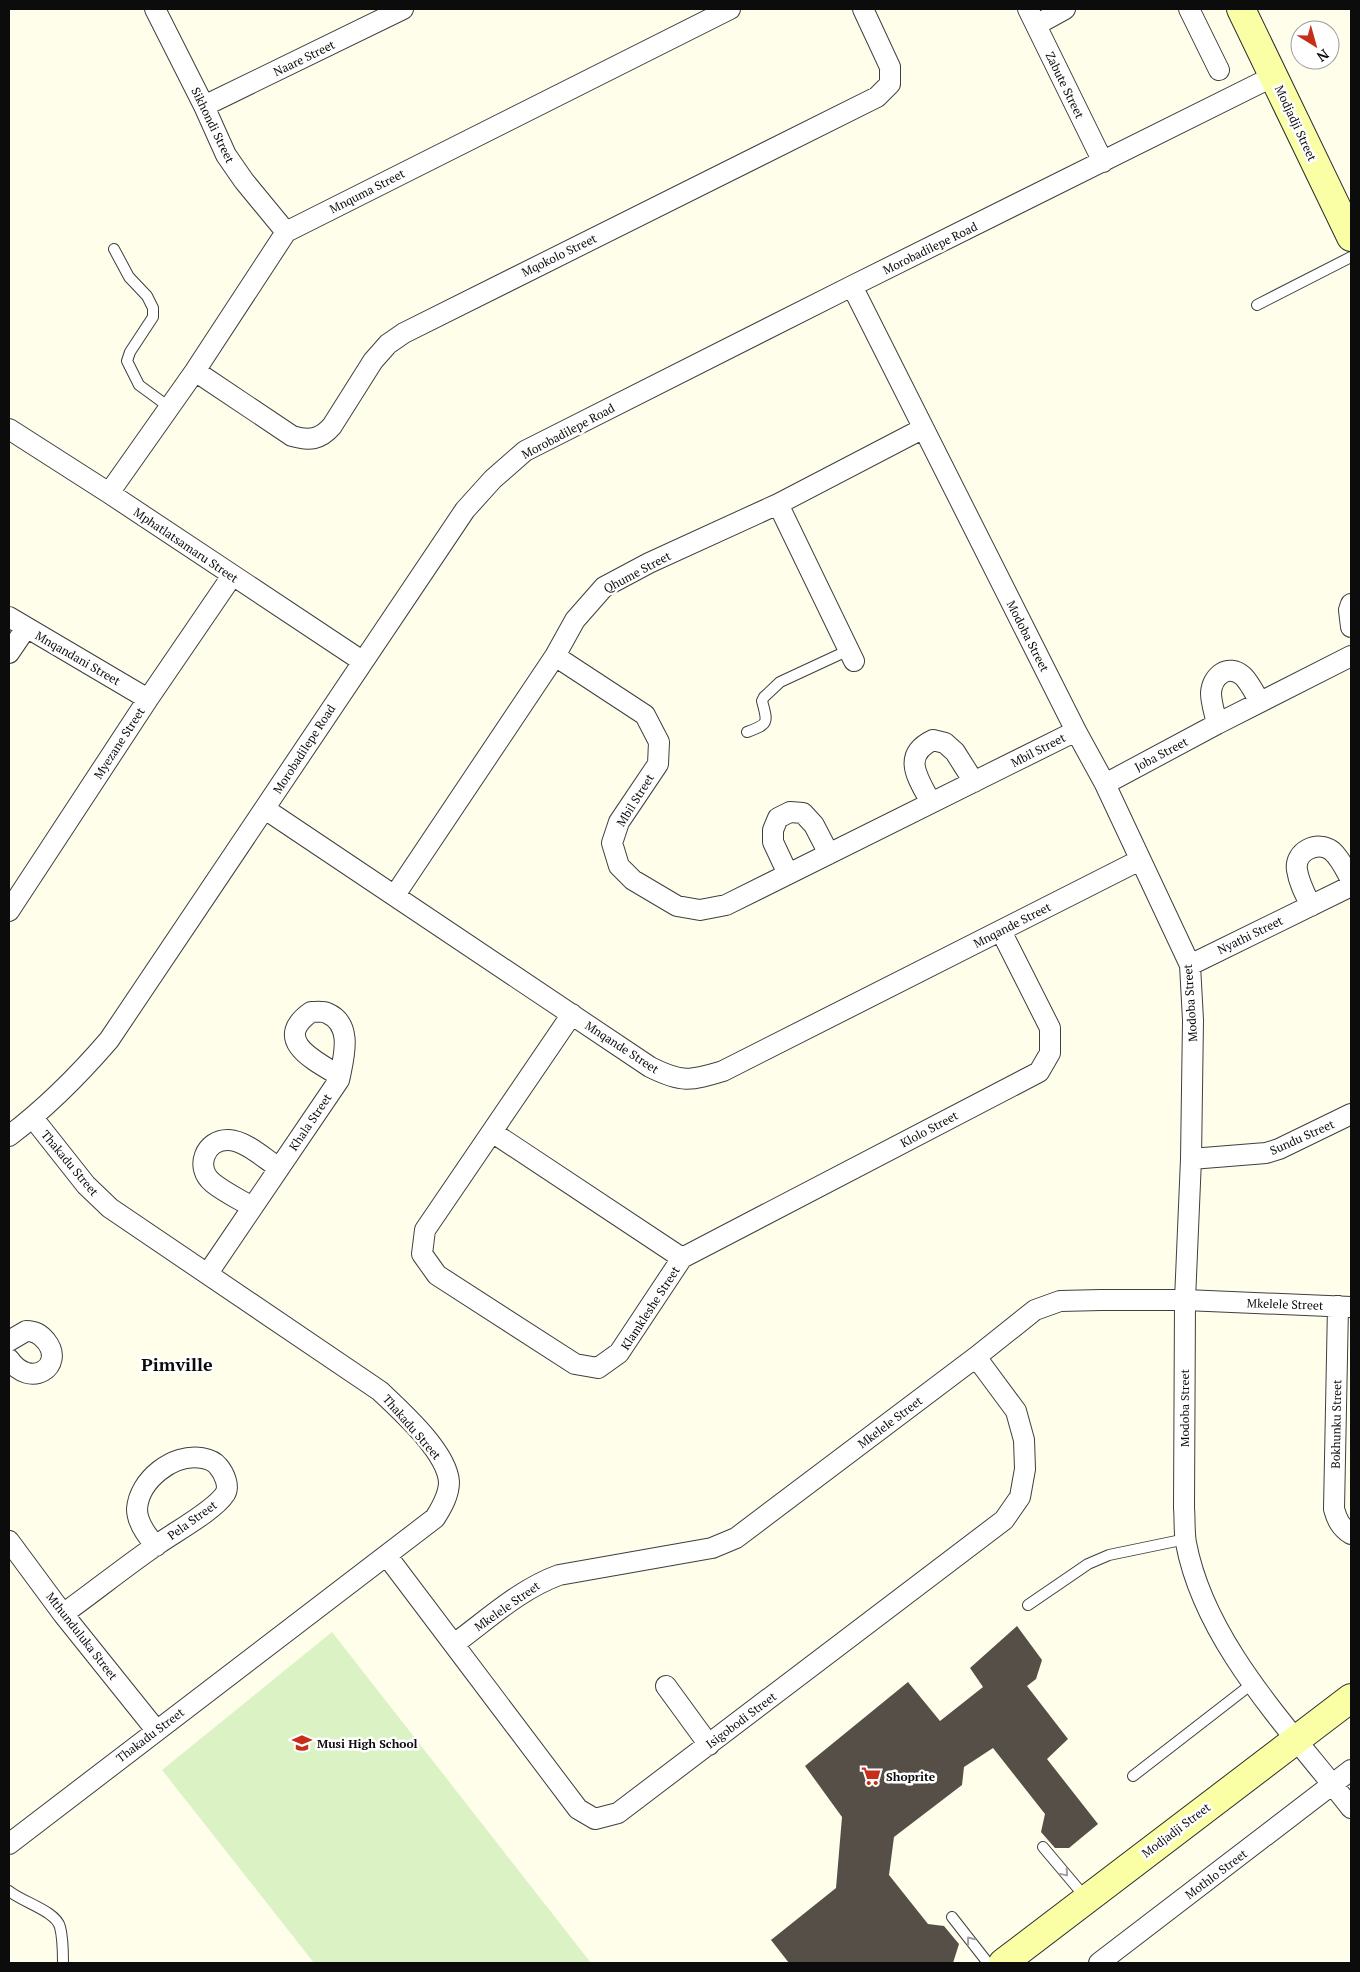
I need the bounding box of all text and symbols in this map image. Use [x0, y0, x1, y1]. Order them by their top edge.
north arrow [1290, 20, 1340, 70]
street label: Naare Street [271, 36, 338, 79]
text: N [1313, 45, 1333, 67]
street label: Zabute Street [1042, 49, 1088, 121]
street label: Modjadji Street [1272, 83, 1320, 164]
street label: Sikhondi Street [188, 85, 238, 166]
street label: Mnquma Street [327, 165, 408, 216]
street label: Morobadilepe Road [880, 218, 980, 277]
street label: Mqokolo Street [519, 230, 599, 280]
street label: Morobadilepe Road [519, 400, 617, 462]
street label: Mphatlatsamaru Street [131, 504, 242, 586]
street label: Qhume Street [601, 548, 674, 596]
street label: Modoba Street [1004, 598, 1053, 675]
street label: Mnqandani Street [33, 628, 124, 689]
street label: Morobadilepe Road [270, 701, 339, 796]
street label: Myezane Street [90, 704, 148, 782]
street label: Mbil Street [1008, 730, 1068, 770]
street label: Joba Street [1132, 733, 1191, 774]
street label: Mbil Street [613, 771, 657, 829]
street label: Mnqande Street [971, 899, 1054, 951]
street label: Nyathi Street [1215, 912, 1286, 957]
street label: Modoba Street [1180, 963, 1200, 1042]
street label: Mnqande Street [582, 1018, 662, 1077]
street label: Khala Street [285, 1090, 335, 1153]
street label: Klolo Street [898, 1107, 961, 1150]
street label: Sundu Street [1267, 1116, 1337, 1158]
street label: Thakadu Street [38, 1127, 102, 1199]
street label: Klamkleshe Street [617, 1263, 683, 1353]
street label: Mkelele Street [1246, 1295, 1324, 1313]
district label: Pimville [141, 1352, 213, 1376]
street label: Modoba Street [1177, 1369, 1192, 1447]
street label: Bokhunku Street [1328, 1379, 1344, 1469]
street label: Thakadu Street [380, 1391, 445, 1463]
street label: Mkelele Street [855, 1393, 926, 1451]
street label: Pela Street [164, 1497, 220, 1543]
street label: Mkelele Street [471, 1578, 543, 1634]
street label: Mthunduluka Street [43, 1589, 121, 1683]
street label: Isigobodi Street [703, 1688, 780, 1751]
street label: Thakadu Street [113, 1704, 187, 1765]
school or university icon: Musi High School [291, 1732, 313, 1754]
place label: Musi High School [317, 1736, 418, 1751]
supermarket icon: Shoprite [860, 1765, 882, 1787]
place label: Shoprite [886, 1769, 936, 1784]
street label: Modjadji Street [1139, 1799, 1214, 1861]
street label: Mothlo Street [1182, 1846, 1250, 1902]
one-way arrow [1059, 1867, 1068, 1876]
one-way arrow [968, 1937, 976, 1946]

